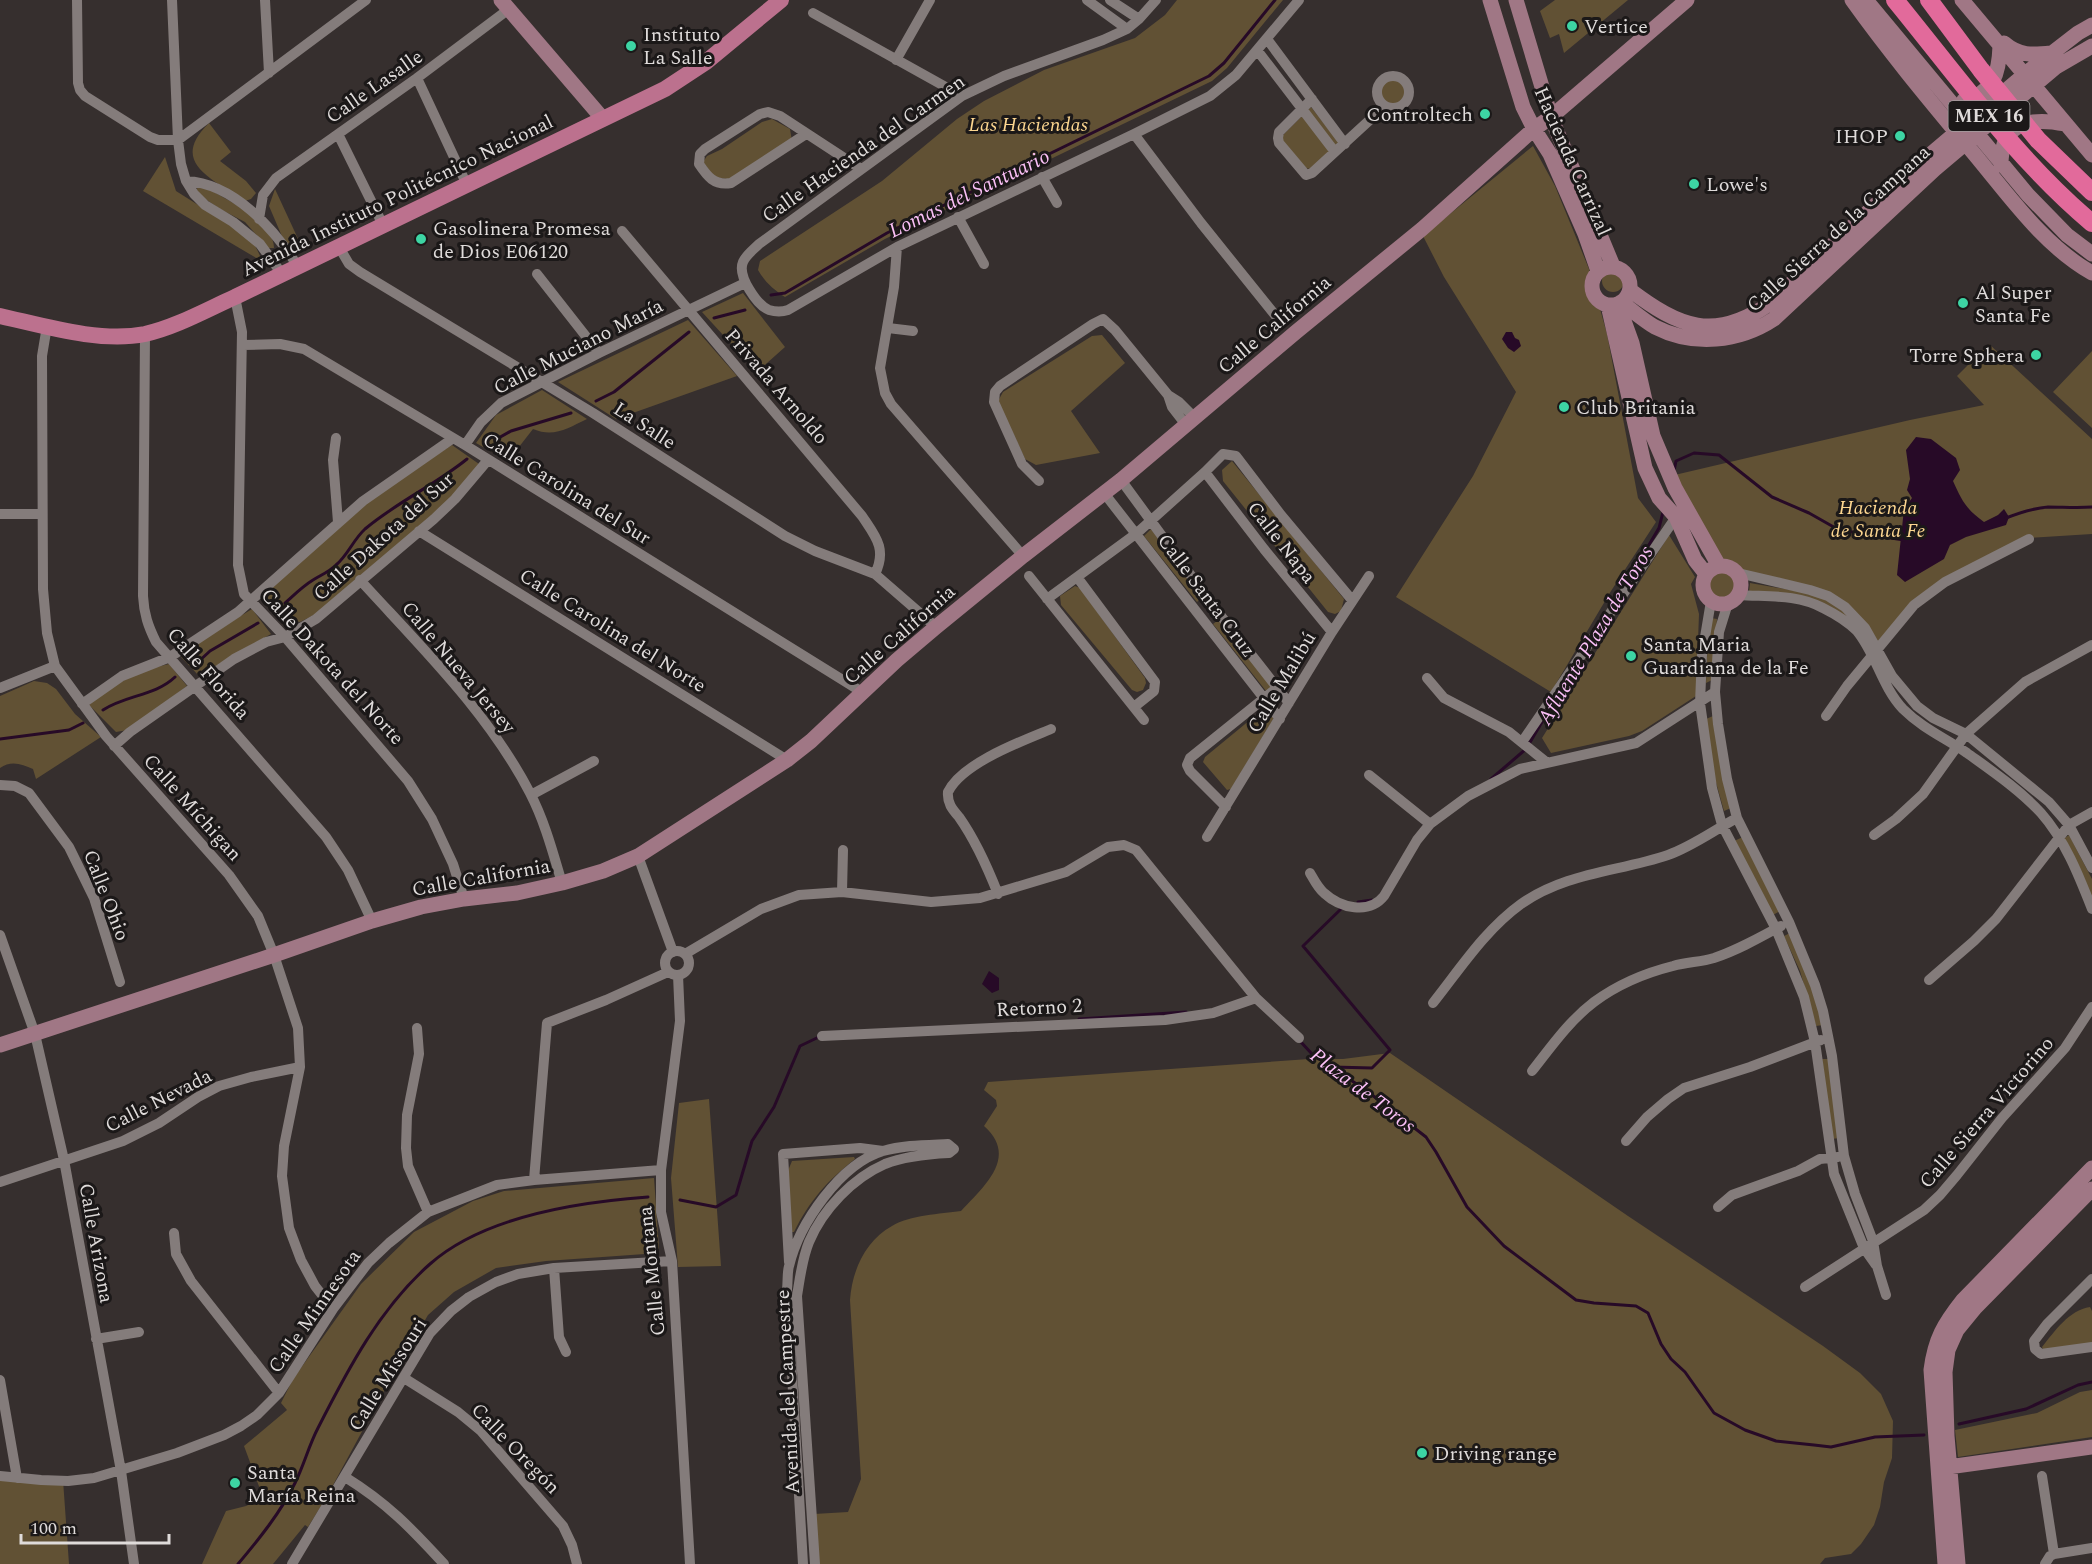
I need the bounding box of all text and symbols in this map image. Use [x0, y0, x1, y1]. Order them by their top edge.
place label: Vertice [1584, 12, 1648, 42]
marker: Vertice [1565, 19, 1579, 33]
place label: Instituto La Salle [643, 20, 720, 73]
marker: Instituto La Salle [624, 39, 638, 53]
street label: Calle Lasalle [320, 42, 429, 131]
street label: Calle Hacienda del Carmen [756, 67, 971, 231]
street label: Hacienda Carrizal [1526, 82, 1618, 241]
place label: Controltech [1366, 100, 1473, 130]
road number: MEX 16 [1948, 101, 2030, 131]
street label: Avenida Instituto Politécnico Nacional [236, 107, 559, 285]
marker: Controltech [1478, 107, 1492, 121]
park label: Las Haciendas [968, 110, 1088, 140]
place label: IHOP [1835, 122, 1888, 152]
marker: IHOP [1893, 129, 1907, 143]
street label: Calle Sierra de la Campana [1740, 138, 1938, 320]
water label: Lomas del Santuario [883, 141, 1056, 247]
place label: Lowe's [1706, 170, 1768, 200]
marker: Lowe's [1687, 177, 1701, 191]
place label: Gasolinera Promesa de Dios E06120 [433, 214, 611, 267]
marker: Gasolinera Promesa de Dios E06120 [414, 232, 428, 246]
street label: Calle California [1211, 268, 1338, 381]
place label: Al Super Santa Fe [1975, 278, 2052, 331]
street label: Calle Muciano María [488, 291, 669, 403]
marker: Al Super Santa Fe [1956, 296, 1970, 310]
street label: Privada Arnoldo [717, 322, 835, 451]
place label: Torre Sphera [1909, 341, 2024, 371]
marker: Torre Sphera [2029, 348, 2043, 362]
place label: Club Britania [1576, 393, 1696, 423]
street label: La Salle [607, 394, 682, 457]
marker: Club Britania [1557, 400, 1571, 414]
street label: Calle Carolina del Sur [476, 425, 657, 553]
street label: Calle Dakota del Sur [306, 465, 461, 608]
park label: Hacienda de Santa Fe [1831, 493, 1926, 546]
street label: Calle Napa [1239, 495, 1323, 590]
street label: Calle Santa Cruz [1150, 527, 1263, 664]
water label: Afluente Plaza de Toros [1529, 539, 1662, 732]
street label: Calle Carolina del Norte [513, 561, 712, 701]
street label: Calle California [837, 577, 963, 692]
street label: Calle Dakota del Norte [253, 581, 411, 752]
street label: Calle Nueva Jersey [394, 595, 524, 741]
street label: Calle Florida [159, 621, 257, 727]
street label: Calle Malibú [1240, 626, 1324, 739]
place label: Santa Maria Guardiana de la Fe [1643, 630, 1809, 683]
marker: Santa Maria Guardiana de la Fe [1624, 649, 1638, 663]
street label: Calle Míchigan [136, 747, 249, 868]
street label: Calle Ohio [75, 845, 137, 945]
street label: Calle California [410, 851, 553, 905]
street label: Retorno 2 [995, 991, 1083, 1025]
street label: Calle Sierra Victorino [1912, 1030, 2061, 1195]
water label: Plaza de Toros [1303, 1040, 1423, 1142]
street label: Calle Nevada [100, 1061, 217, 1141]
street label: Calle Arizona [71, 1181, 121, 1306]
street label: Calle Montana [630, 1204, 674, 1337]
street label: Calle Minnesota [261, 1243, 369, 1380]
street label: Avenida del Campestre [768, 1289, 808, 1495]
street label: Calle Missouri [341, 1312, 435, 1437]
street label: Calle Oregón [464, 1396, 567, 1501]
place label: Driving range [1434, 1439, 1557, 1469]
marker: Driving range [1415, 1446, 1429, 1460]
place label: Santa María Reina [247, 1458, 356, 1511]
marker: Santa María Reina [228, 1476, 242, 1490]
scale bar [21, 1507, 170, 1545]
text: 100 m [30, 1515, 77, 1542]

